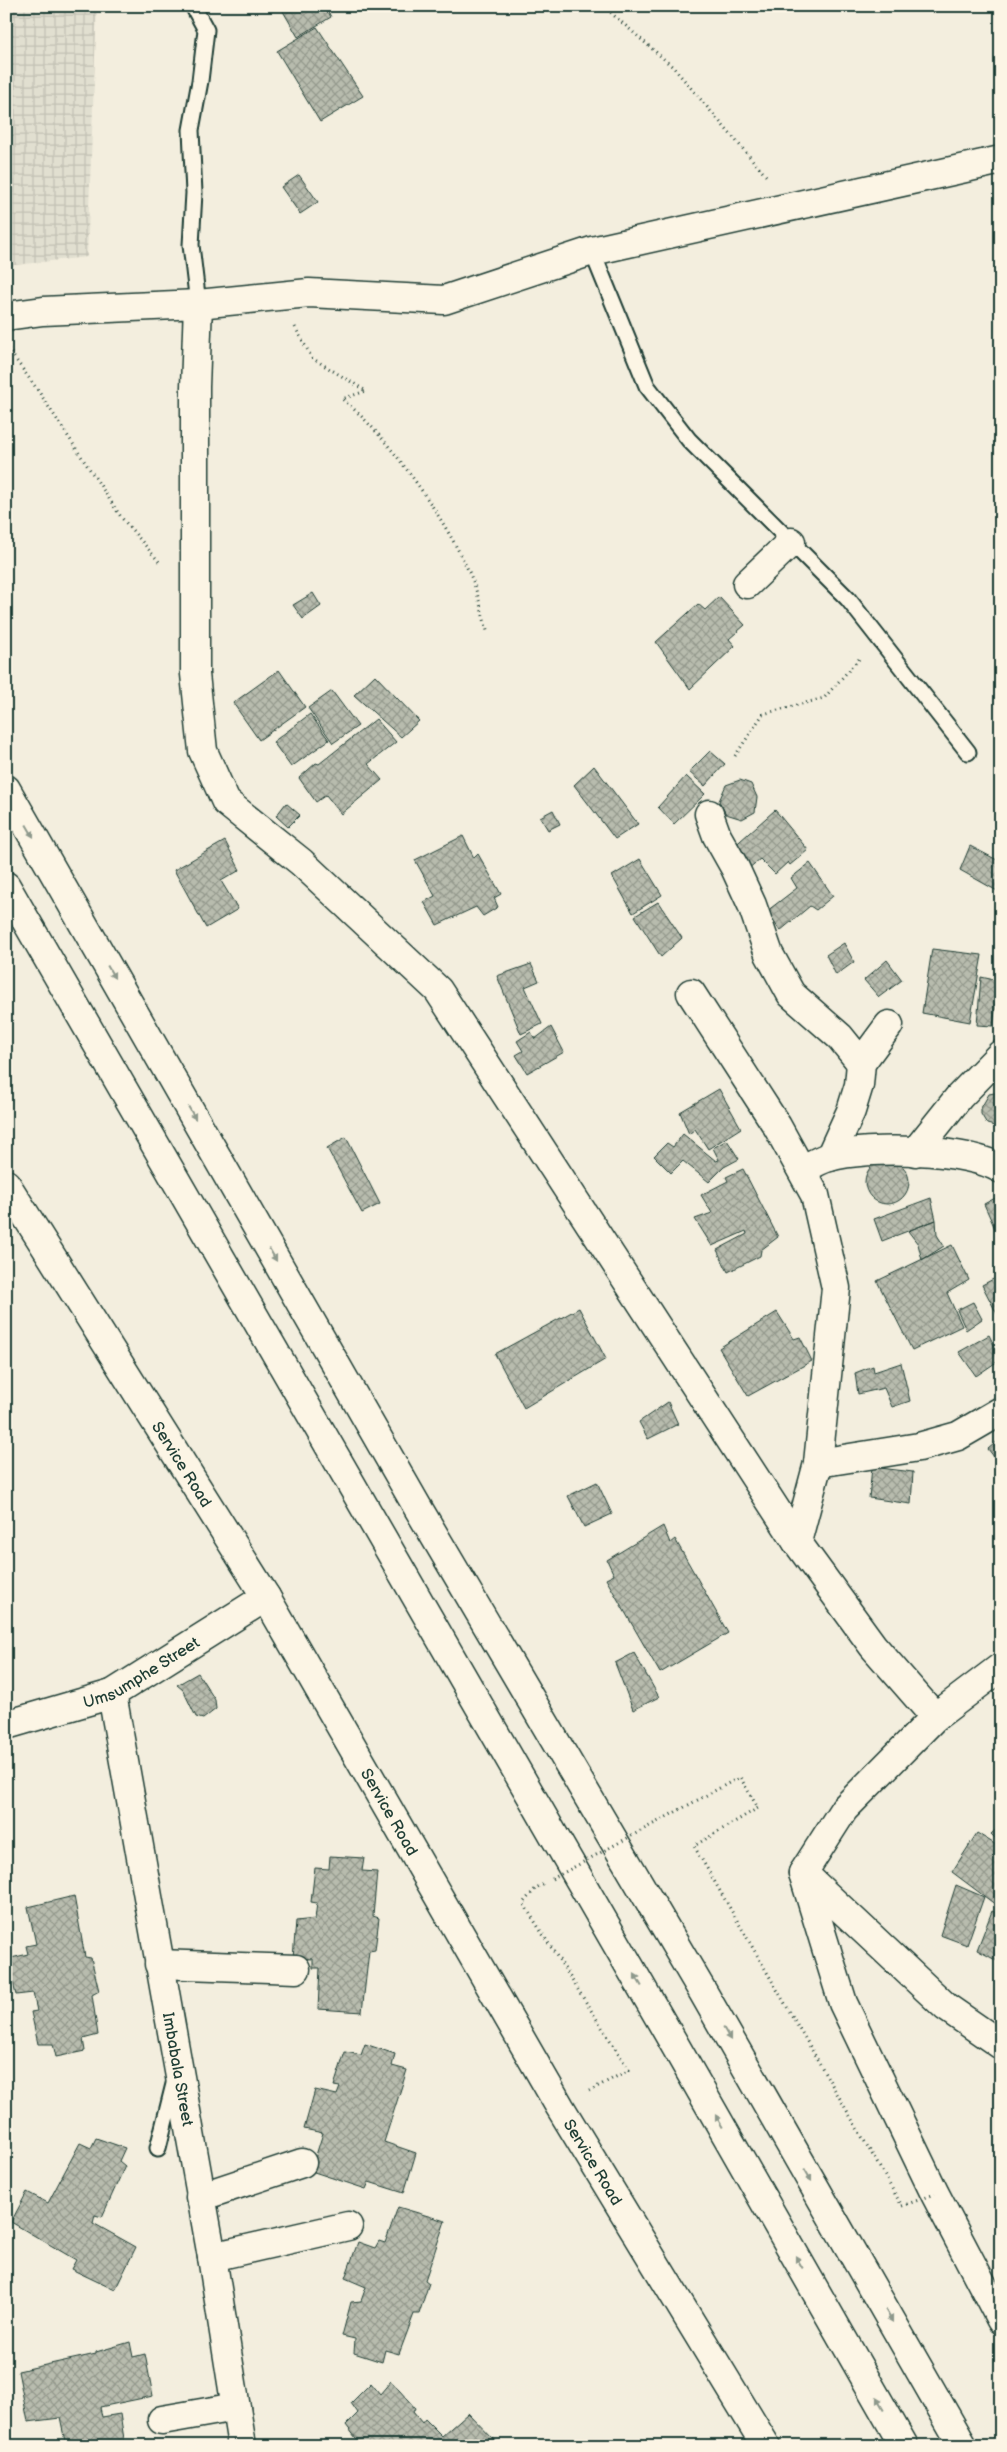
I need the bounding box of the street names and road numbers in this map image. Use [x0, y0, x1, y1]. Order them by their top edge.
street label: Service Road [147, 1419, 215, 1511]
street label: Umsumphe Street [81, 1633, 203, 1713]
street label: Service Road [356, 1766, 421, 1860]
street label: Imbabala Street [158, 2011, 197, 2128]
street label: Service Road [559, 2116, 626, 2209]

